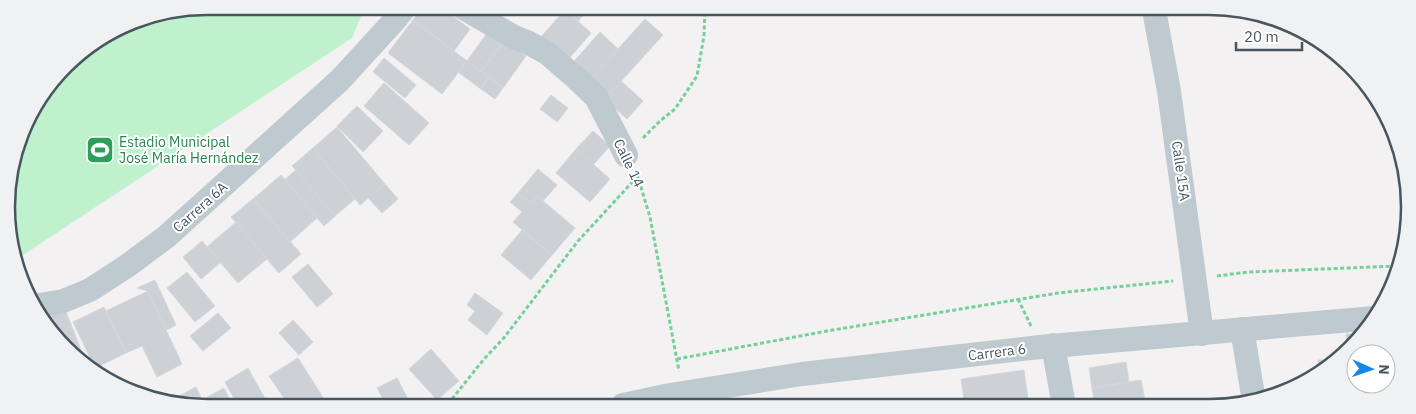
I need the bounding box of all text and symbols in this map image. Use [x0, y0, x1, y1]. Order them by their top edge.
scale bar [1236, 20, 1302, 52]
text: 20 m [1244, 27, 1279, 46]
place label: Estadio Municipal José María Hernández [119, 133, 259, 167]
sports icon: Estadio Municipal José María Hernández [85, 135, 115, 165]
street label: Calle 14 [610, 136, 648, 190]
street label: Calle 15A [1168, 140, 1194, 202]
street label: Carrera 6A [169, 178, 231, 236]
street label: Carrera 6 [967, 340, 1027, 364]
north arrow [1346, 344, 1396, 394]
text: N [1375, 364, 1393, 375]

